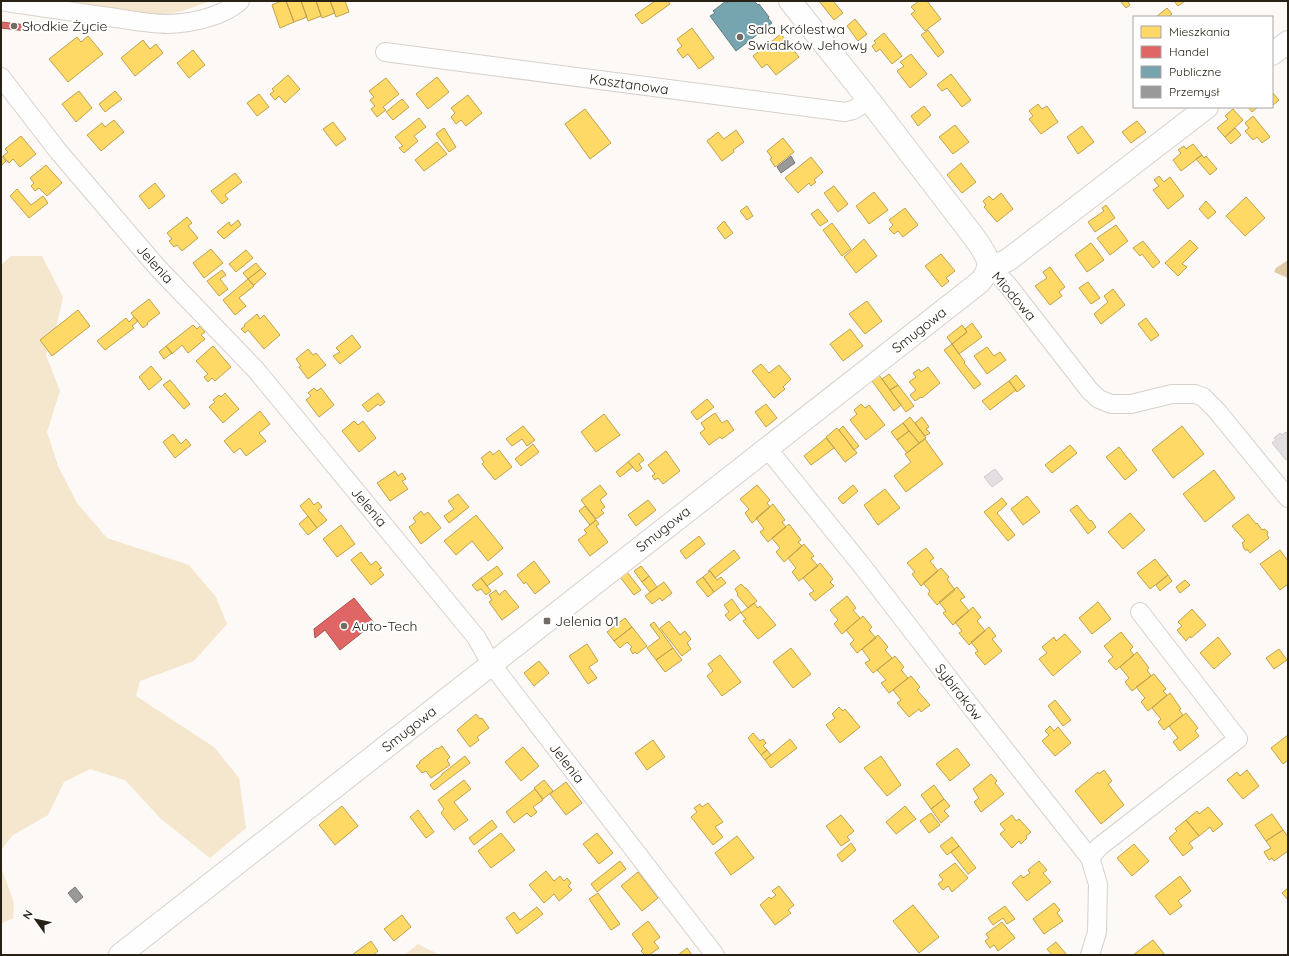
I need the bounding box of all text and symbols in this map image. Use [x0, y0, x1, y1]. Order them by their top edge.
legend [1133, 16, 1273, 108]
place label: Słodkie Życie [22, 17, 107, 35]
place label: Sala Królestwa Swiadków Jehowy [748, 20, 867, 54]
marker: Słodkie Życie [9, 21, 19, 31]
text: Mieszkania [1169, 24, 1230, 39]
marker: Sala Królestwa Swiadków Jehowy [735, 32, 745, 42]
text: Handel [1169, 44, 1209, 59]
text: Publiczne [1169, 64, 1221, 79]
street label: Kasztanowa [588, 70, 670, 98]
text: Przemysł [1169, 84, 1219, 99]
street label: Jelenia [133, 241, 177, 287]
street label: Miodowa [988, 268, 1040, 324]
street label: Smugowa [888, 303, 950, 357]
street label: Jelenia [347, 483, 391, 531]
street label: Smugowa [632, 502, 694, 556]
place label: Jelenia 01 [555, 612, 619, 630]
marker: Jelenia 01 [542, 616, 552, 626]
place label: Auto-Tech [352, 617, 417, 635]
marker: Auto-Tech [339, 621, 349, 631]
street label: Sybiraków [931, 660, 987, 724]
street label: Smugowa [378, 702, 440, 756]
street label: Jelenia [546, 739, 588, 787]
north arrow [16, 900, 56, 940]
text: N [20, 907, 36, 922]

